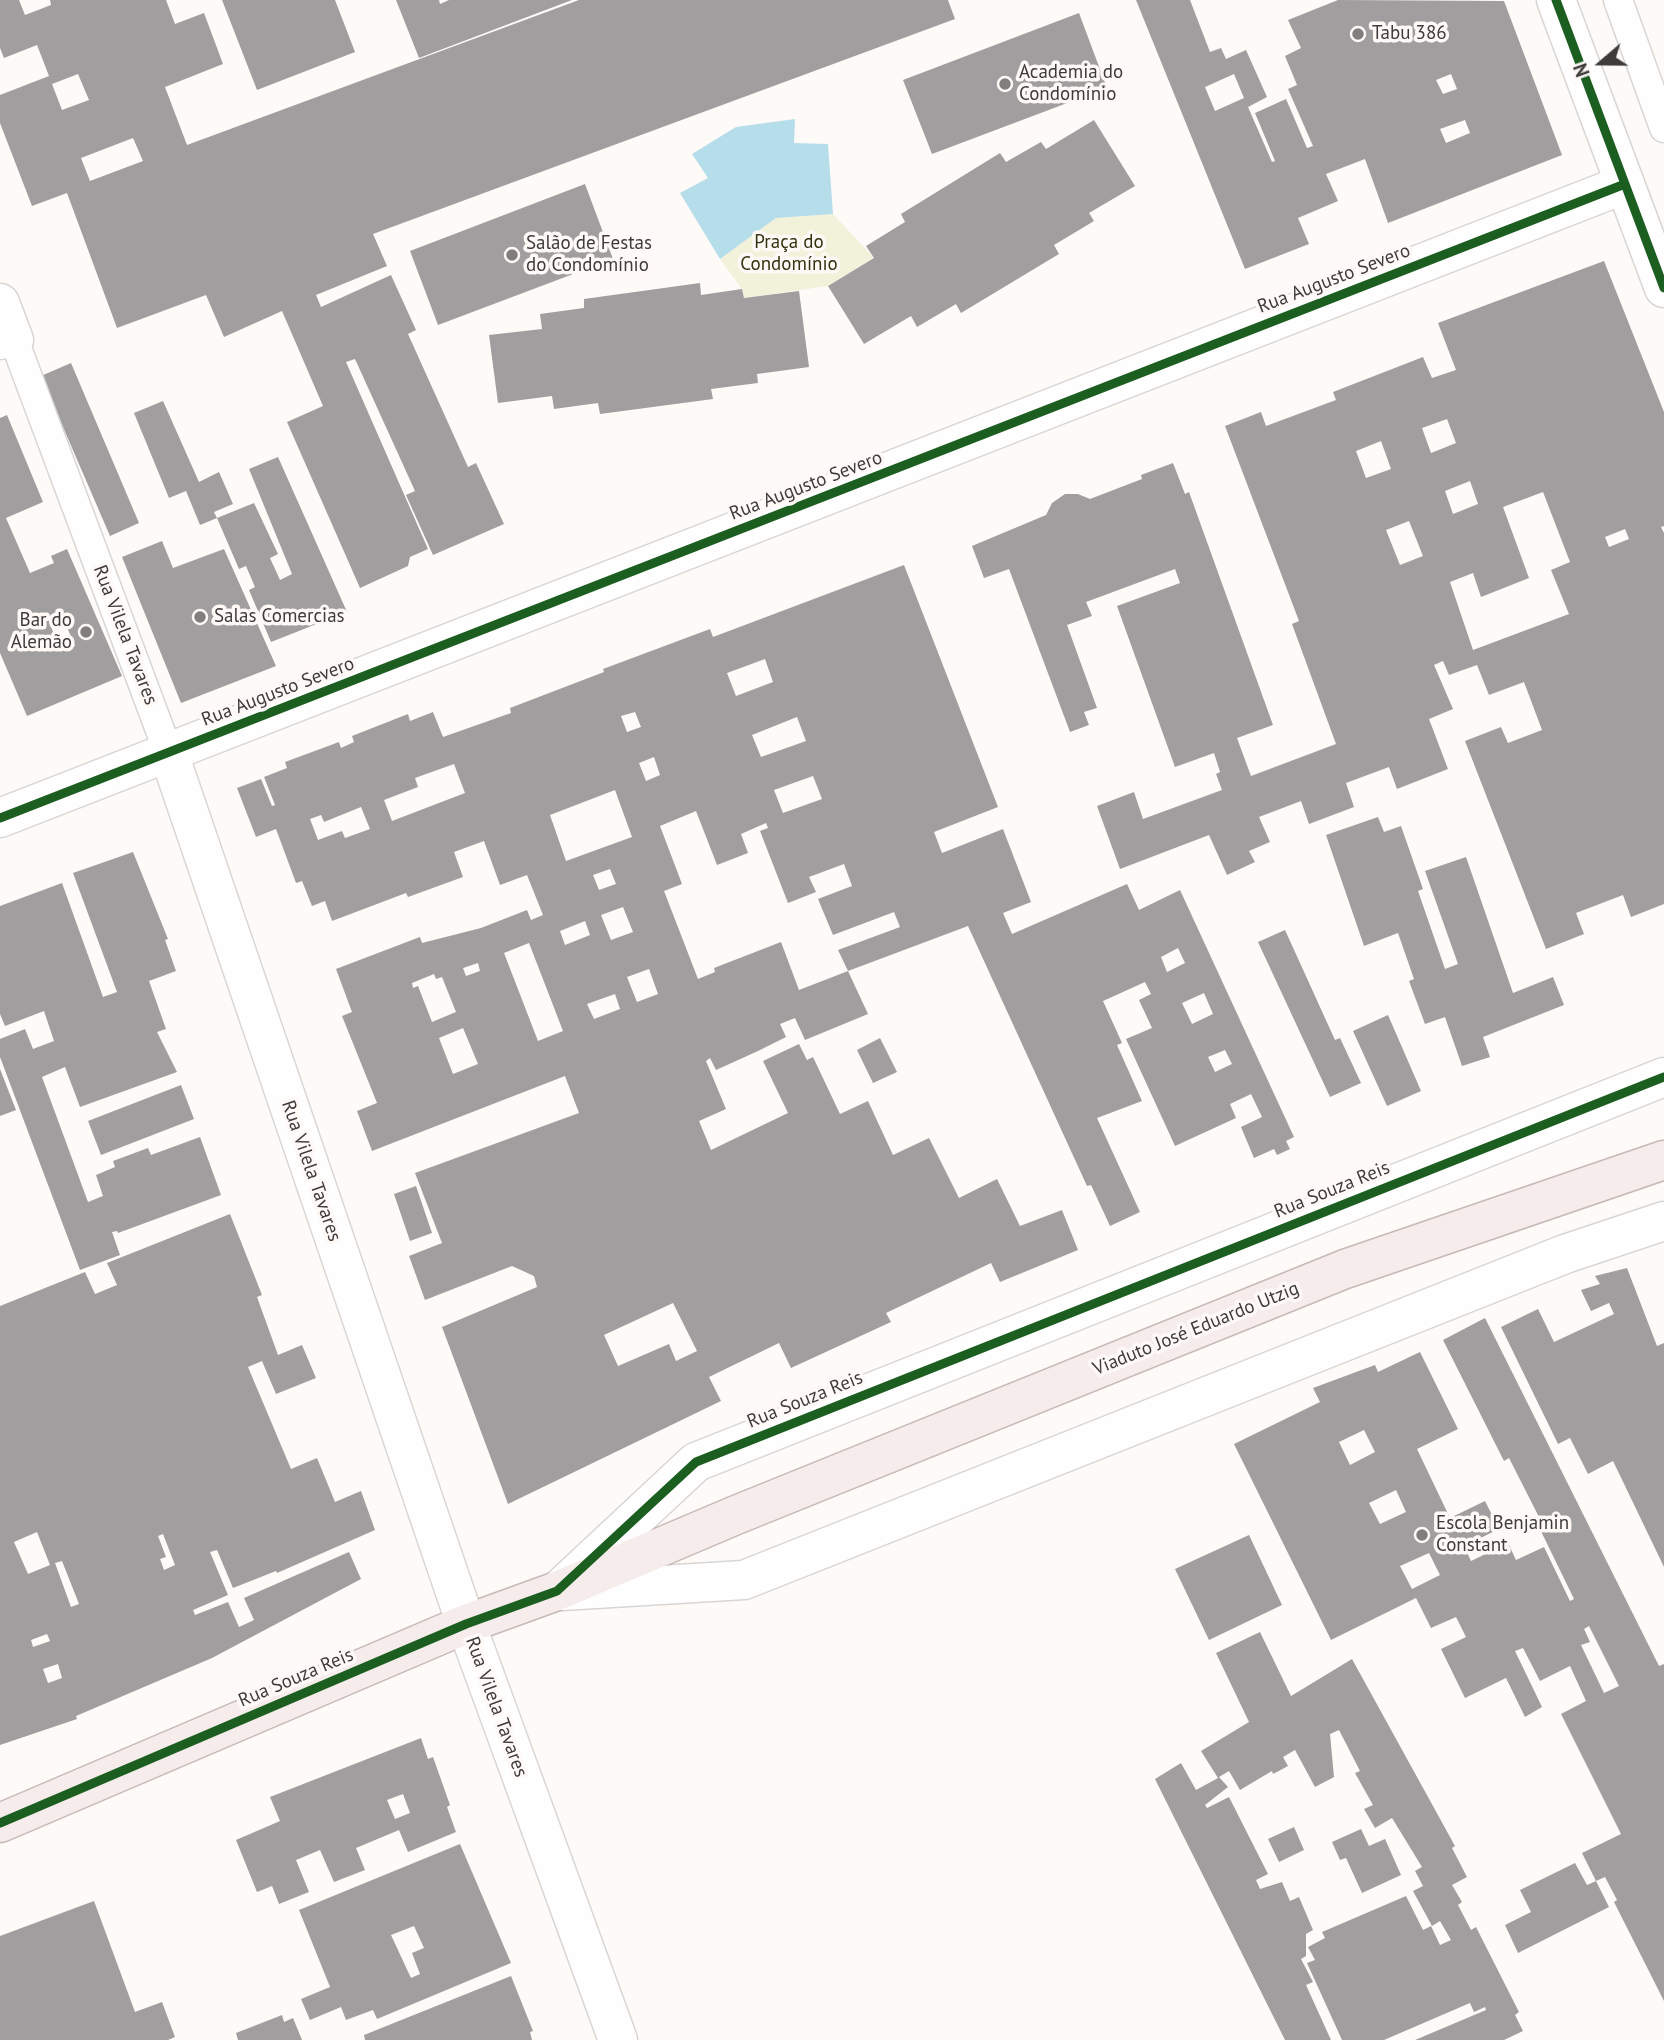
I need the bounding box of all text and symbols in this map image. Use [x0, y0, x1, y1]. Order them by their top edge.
place label: Tabu 386 [1372, 23, 1447, 45]
marker: Tabu 386 [1350, 26, 1366, 42]
north arrow [1566, 28, 1636, 98]
text: N [1568, 60, 1595, 80]
place label: Academia do Condomínio [1019, 62, 1123, 106]
marker: Academia do Condomínio [997, 76, 1013, 92]
park label: Praça do Condomínio [740, 232, 838, 276]
place label: Salão de Festas do Condomínio [526, 233, 652, 277]
street label: Rua Augusto Severo [1254, 239, 1414, 319]
marker: Salão de Festas do Condomínio [504, 247, 520, 263]
street label: Rua Augusto Severo [726, 446, 886, 526]
street label: Rua Vilela Tavares [88, 562, 162, 708]
place label: Salas Comercias [214, 606, 345, 628]
marker: Salas Comercias [192, 609, 208, 625]
place label: Bar do Alemão [11, 610, 72, 654]
marker: Bar do Alemão [78, 624, 94, 640]
street label: Rua Augusto Severo [198, 652, 358, 732]
street label: Rua Vilela Tavares [276, 1097, 346, 1245]
street label: Rua Souza Reis [1271, 1156, 1393, 1224]
street label: Viaduto José Eduardo Utzig [1090, 1277, 1302, 1381]
street label: Rua Souza Reis [744, 1366, 866, 1434]
place label: Escola Benjamin Constant [1436, 1513, 1569, 1557]
marker: Escola Benjamin Constant [1414, 1527, 1430, 1543]
street label: Rua Vilela Tavares [460, 1634, 532, 1780]
street label: Rua Souza Reis [235, 1644, 357, 1712]

